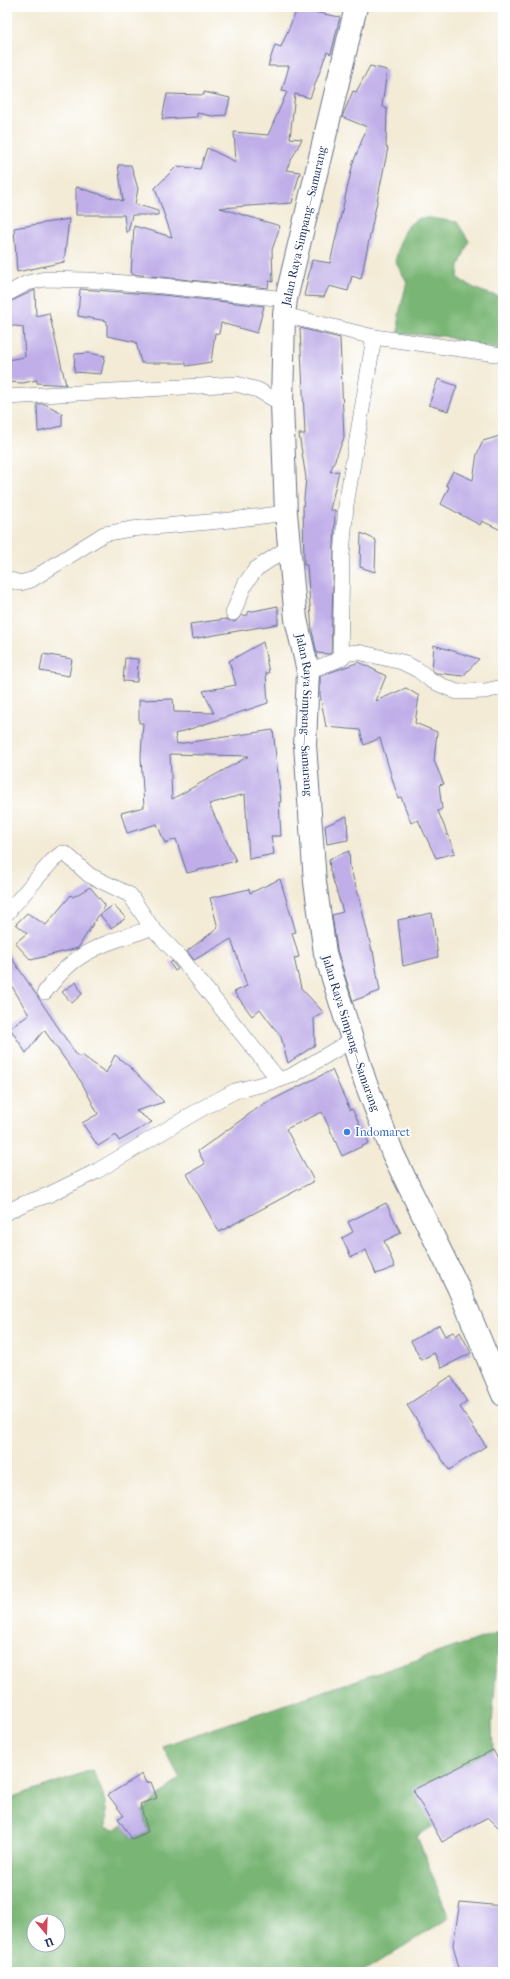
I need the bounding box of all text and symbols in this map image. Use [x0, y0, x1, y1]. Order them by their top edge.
street label: Jalan Raya Simpang—Samarang [279, 144, 329, 308]
street label: Jalan Raya Simpang—Samarang [292, 631, 316, 797]
street label: Jalan Raya Simpang—Samarang [319, 953, 383, 1114]
place label: Indomaret [355, 1125, 411, 1139]
marker: Indomaret [342, 1127, 352, 1137]
north arrow [26, 1913, 66, 1953]
text: U [43, 1934, 56, 1950]

